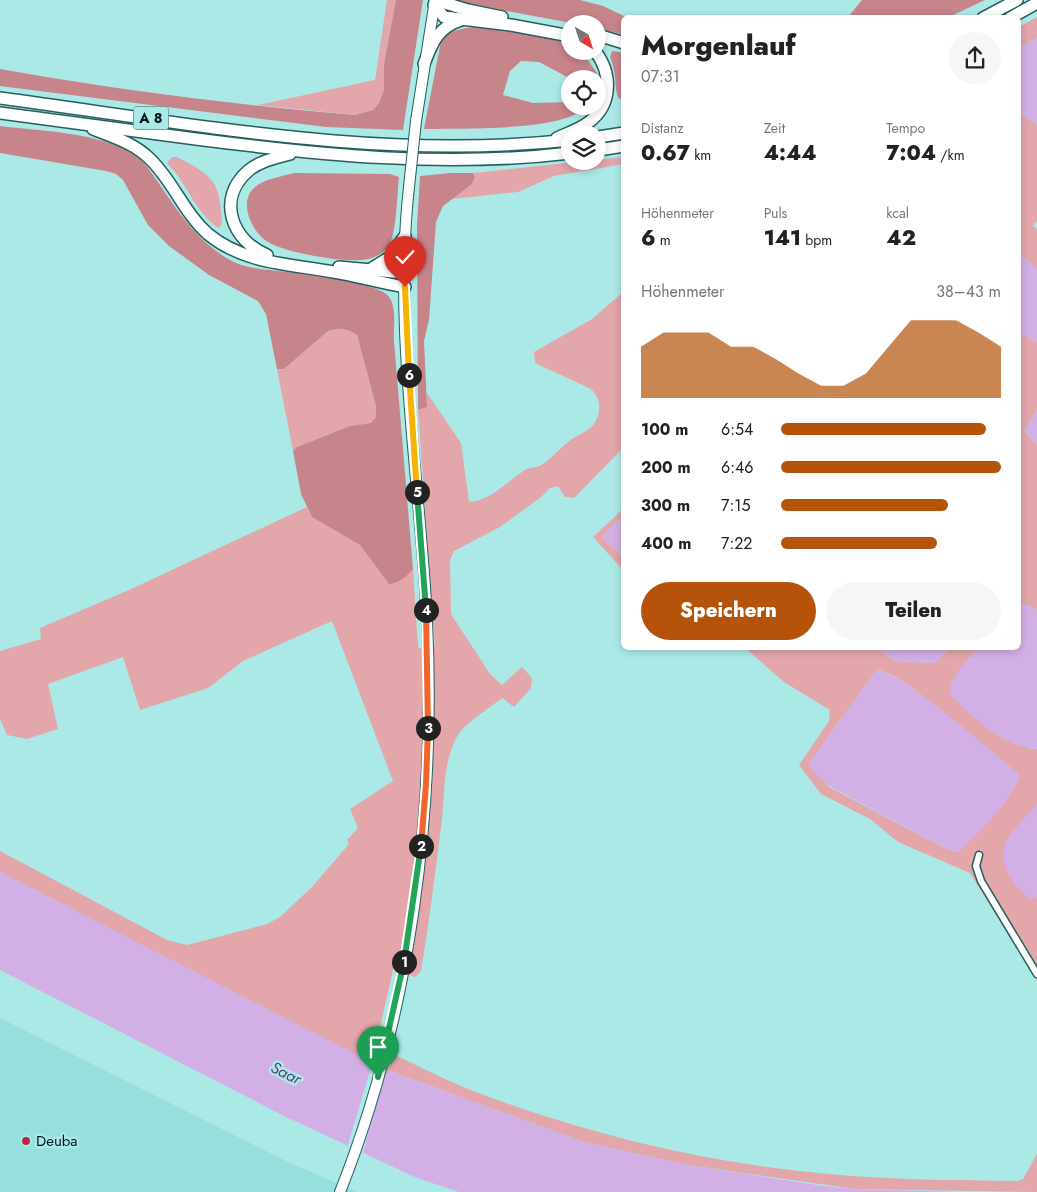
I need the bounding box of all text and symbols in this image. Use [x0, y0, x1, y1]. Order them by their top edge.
north arrow [561, 15, 606, 60]
map controls [561, 15, 606, 170]
text: Morgenlauf [641, 25, 796, 66]
button: share [949, 32, 1001, 84]
text: 07:31 [641, 65, 680, 88]
button: locate [561, 70, 606, 115]
road number: A 8 [134, 106, 168, 130]
text: Distanz [641, 118, 684, 138]
text: Zeit [764, 118, 785, 138]
text: Tempo [886, 118, 925, 138]
button: layers [561, 125, 606, 170]
text: 0.67 [641, 138, 690, 168]
text: 4:44 [764, 138, 817, 168]
text: 7:04 [886, 138, 936, 168]
text: km [690, 145, 711, 165]
text: /km [936, 145, 965, 165]
text: Höhenmeter [641, 203, 714, 223]
text: Puls [764, 203, 787, 223]
text: kcal [886, 203, 909, 223]
text: 6 [641, 223, 656, 253]
text: 141 [764, 223, 801, 253]
text: 42 [886, 223, 916, 253]
text: m [656, 230, 671, 250]
text: bpm [801, 230, 832, 250]
pin [384, 236, 426, 287]
icon: check [391, 243, 419, 271]
text: Höhenmeter [641, 280, 725, 303]
text: 38–43 m [936, 280, 1001, 303]
pin: 6 [396, 362, 422, 388]
text: 6 [405, 365, 414, 385]
text: 100 m [641, 418, 688, 441]
text: 6:54 [721, 418, 753, 441]
text: 200 m [641, 456, 691, 479]
text: 6:46 [721, 456, 754, 479]
pin: 5 [404, 480, 430, 504]
text: 5 [413, 482, 422, 502]
text: 300 m [641, 494, 690, 517]
text: 7:15 [721, 494, 750, 517]
text: 400 m [641, 532, 691, 555]
text: 7:22 [721, 532, 752, 555]
button: Speichern [641, 582, 816, 640]
button: Teilen [826, 582, 1001, 640]
pin: 4 [414, 598, 438, 622]
text: 4 [422, 600, 431, 620]
pin: 3 [416, 716, 440, 740]
text: 3 [424, 718, 433, 738]
pin: 2 [408, 834, 434, 858]
text: 2 [417, 836, 426, 856]
pin: 1 [392, 950, 416, 974]
text: 1 [401, 952, 408, 972]
pin [357, 1026, 399, 1077]
icon: arrive [364, 1033, 392, 1061]
water label: Saar [267, 1056, 307, 1091]
place label: Deuba [36, 1130, 78, 1152]
marker: Deuba [20, 1135, 32, 1147]

